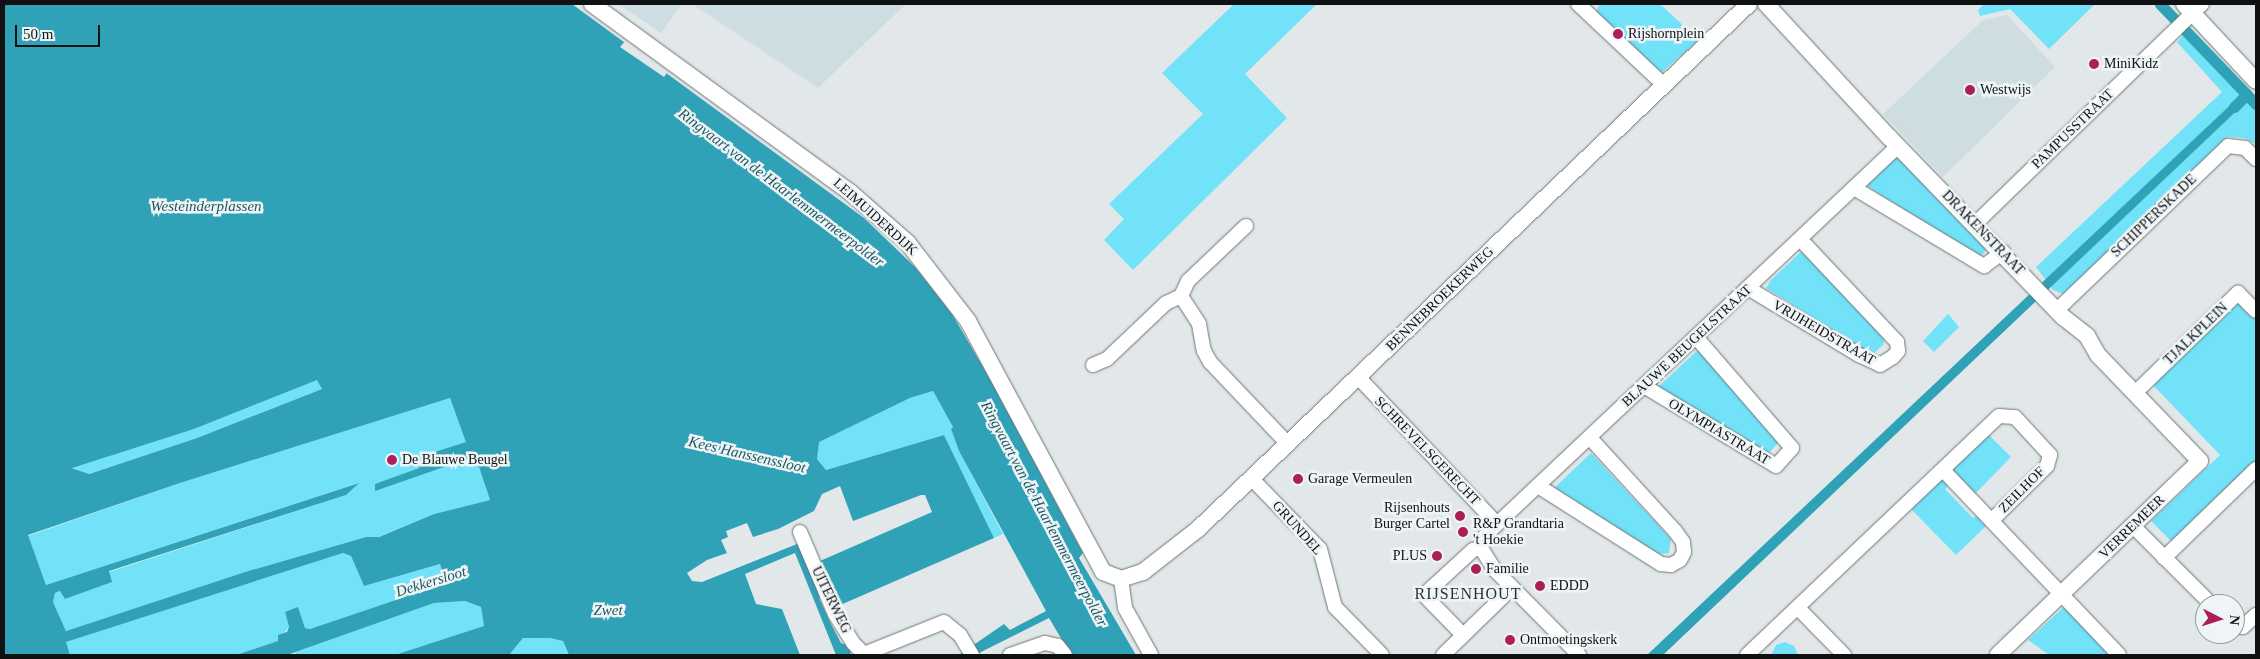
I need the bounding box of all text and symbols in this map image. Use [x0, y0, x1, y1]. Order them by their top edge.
scale bar [18, 15, 102, 47]
text: 50 m [23, 26, 53, 42]
place label: Rijshornplein [1628, 26, 1704, 42]
marker: Rijshornplein [1612, 28, 1624, 40]
place label: MiniKidz [2104, 56, 2158, 72]
marker: MiniKidz [2088, 58, 2100, 70]
place label: Westwijs [1980, 82, 2031, 98]
marker: Westwijs [1964, 84, 1976, 96]
street label: PAMPUSSTRAAT [2028, 86, 2118, 172]
water label: Ringvaart van de Haarlemmermeerpolder [675, 105, 887, 271]
street label: SCHIPPERSKADE [2108, 171, 2200, 261]
street label: LEIMUIDERDIJK [830, 175, 920, 259]
street label: DRAKENSTRAAT [1938, 187, 2028, 279]
water label: Westeinderplassen [150, 198, 262, 216]
street label: BENNEBROEKERWEG [1383, 243, 1497, 355]
street label: BLAUWE BEUGELSTRAAT [1619, 281, 1755, 411]
street label: VRIJHEIDSTRAAT [1770, 297, 1878, 369]
street label: TJALKPLEIN [2161, 299, 2231, 369]
street label: SCHREVELSGERECHT [1371, 393, 1483, 509]
street label: OLYMPIASTRAAT [1665, 395, 1773, 469]
water label: Ringvaart van de Haarlemmermeerpolder [977, 398, 1111, 630]
water label: Kees Hanssenssloot [687, 433, 807, 477]
place label: De Blauwe Beugel [402, 452, 508, 468]
marker: De Blauwe Beugel [386, 454, 398, 466]
street label: ZEILHOF [1995, 463, 2049, 517]
place label: Garage Vermeulen [1308, 471, 1413, 487]
marker: Garage Vermeulen [1292, 473, 1304, 485]
street label: VERREMEER [2096, 492, 2168, 562]
street label: GRUNDEL [1268, 498, 1326, 558]
place label: Rijsenhouts Burger Cartel [1374, 500, 1450, 532]
marker: Rijsenhouts Burger Cartel [1454, 510, 1466, 522]
place label: R&P Grandtaria 't Hoekie [1473, 516, 1564, 548]
marker: R&P Grandtaria 't Hoekie [1457, 526, 1469, 538]
place label: PLUS [1393, 548, 1427, 564]
marker: PLUS [1431, 550, 1443, 562]
place label: Familie [1486, 561, 1529, 577]
water label: Dekkersloot [394, 563, 468, 601]
marker: Familie [1470, 563, 1482, 575]
street label: UITERWEG [808, 564, 854, 636]
place label: EDDD [1550, 578, 1589, 594]
marker: EDDD [1534, 580, 1546, 592]
district label: RIJSENHOUT [1413, 584, 1523, 604]
north arrow [2195, 594, 2245, 644]
water label: Zwet [593, 602, 623, 620]
text: N [2227, 615, 2242, 626]
place label: Ontmoetingskerk [1520, 632, 1617, 648]
marker: Ontmoetingskerk [1504, 634, 1516, 646]

